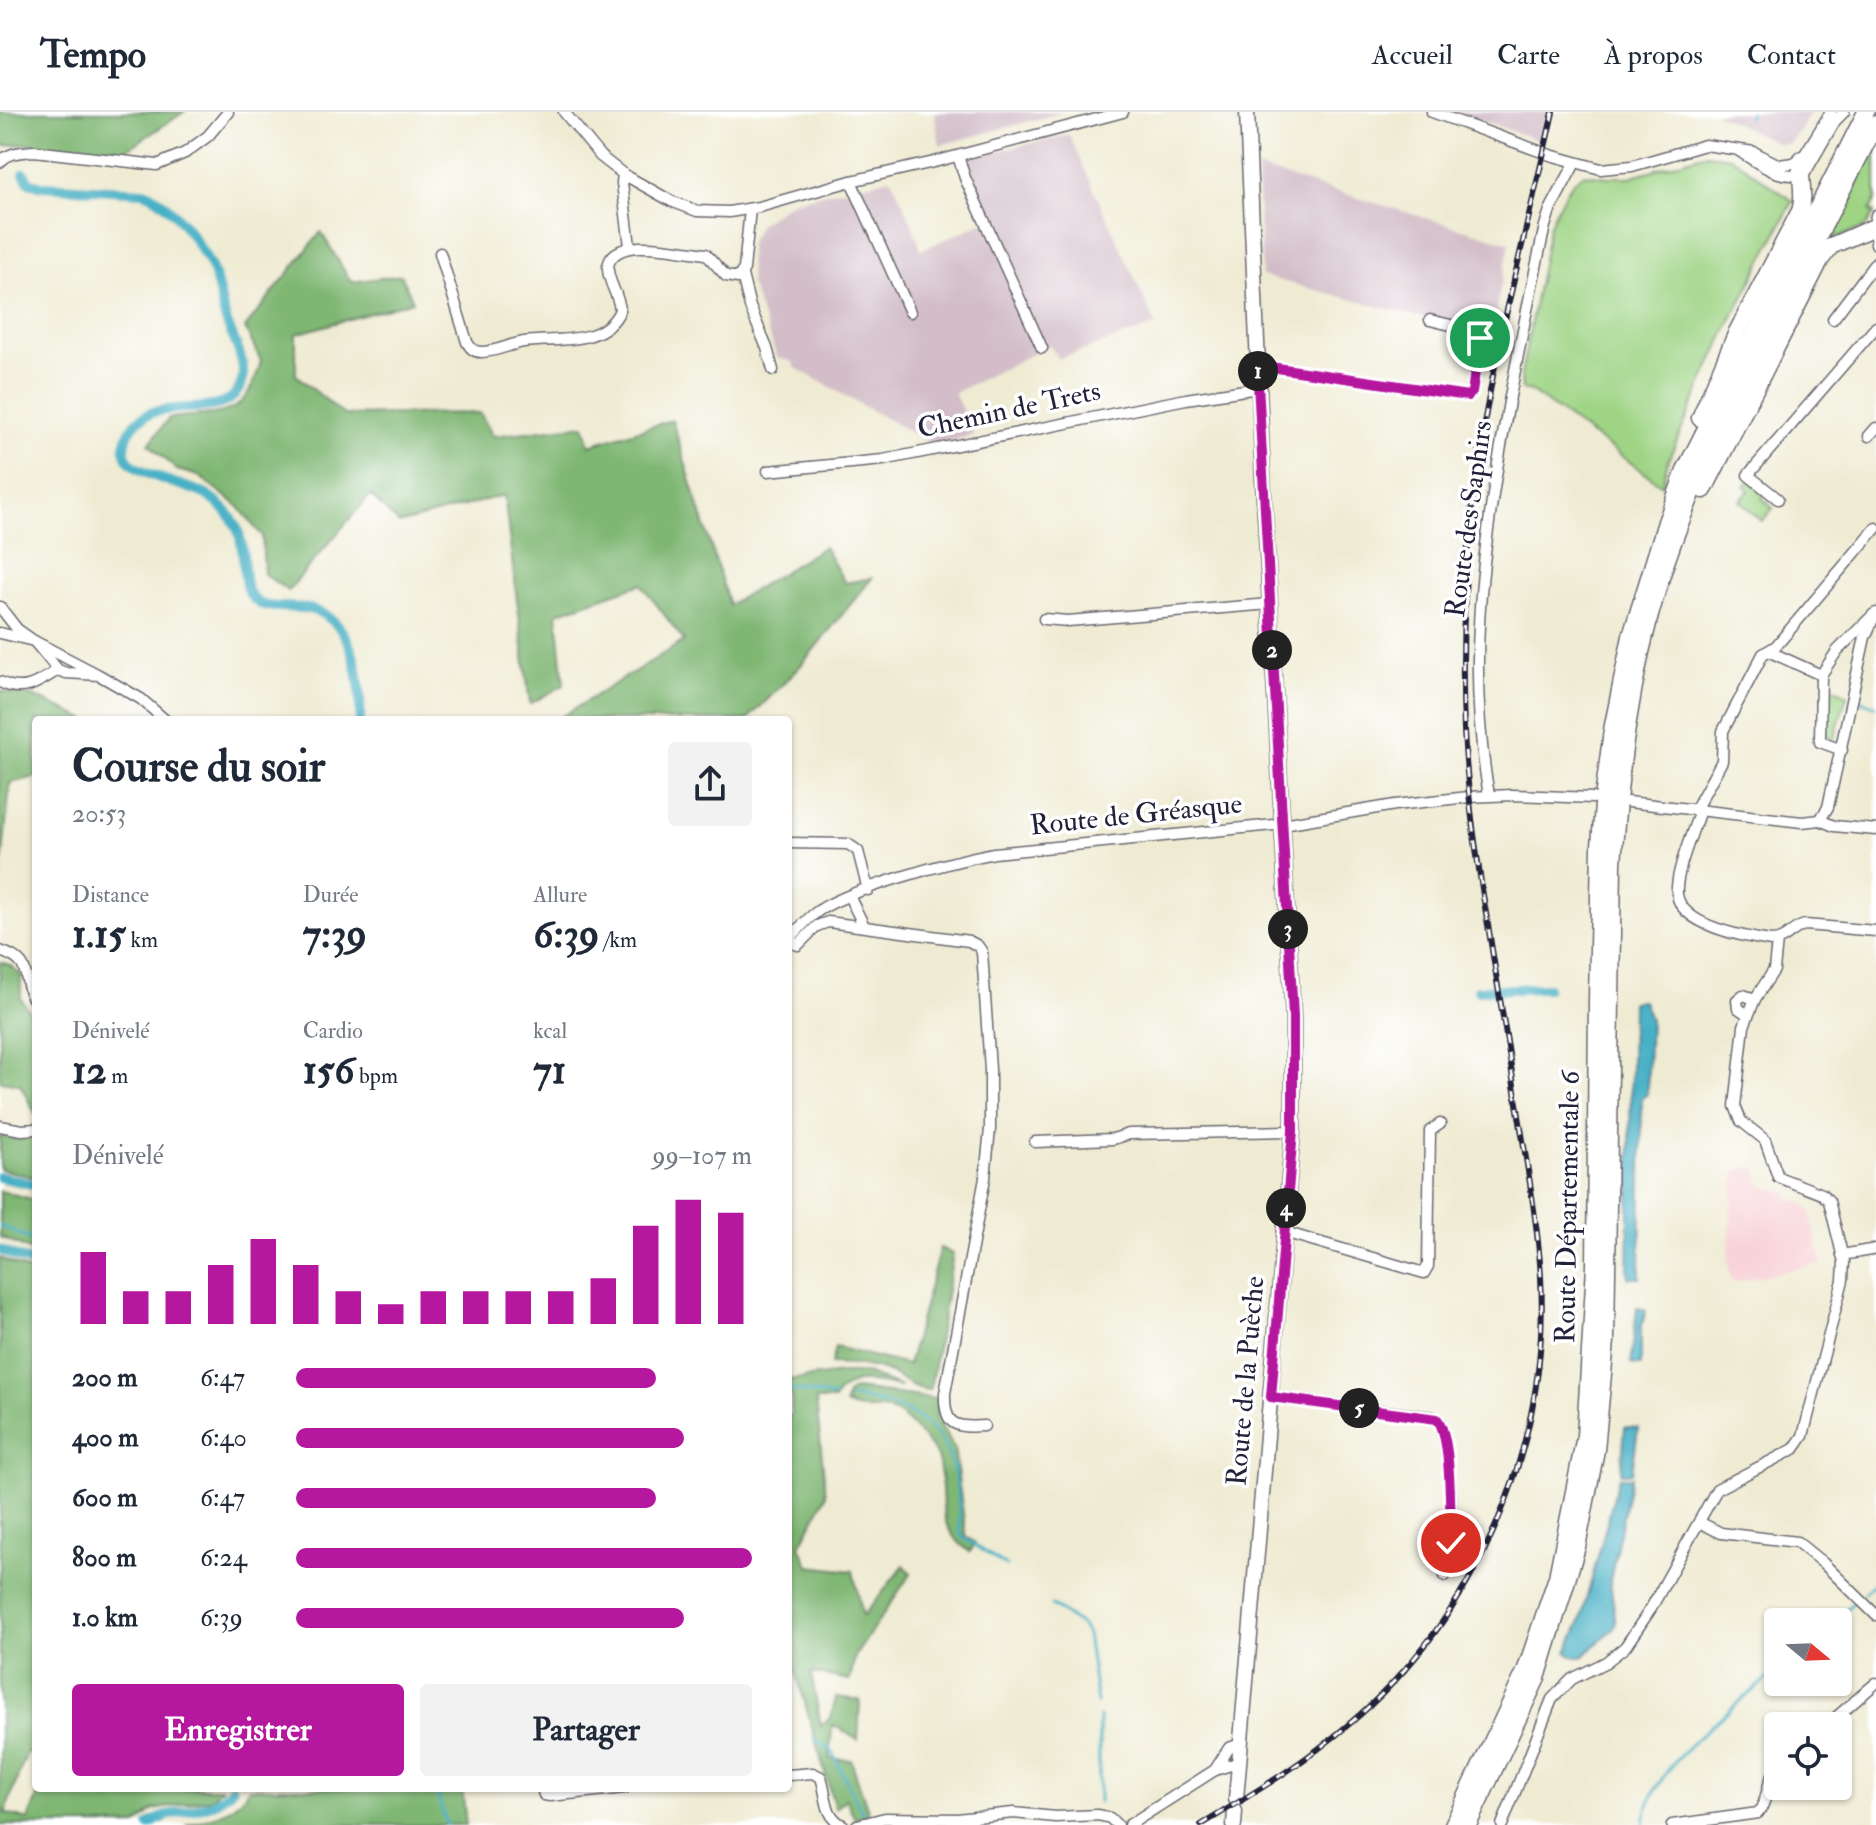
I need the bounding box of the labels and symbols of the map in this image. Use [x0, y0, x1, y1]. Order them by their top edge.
pin [1446, 304, 1514, 372]
pin: 1 [1238, 351, 1278, 391]
street label: Chemin de Trets [914, 374, 1104, 446]
street label: Route des Saphirs [1438, 418, 1500, 620]
pin: 2 [1252, 630, 1292, 670]
street label: Route de Gréasque [1028, 786, 1244, 844]
pin: 3 [1268, 909, 1308, 949]
street label: Route Départementale 6 [1548, 1069, 1588, 1344]
pin: 4 [1266, 1188, 1306, 1228]
street label: Route de la Puèche [1219, 1274, 1273, 1487]
pin: 5 [1339, 1388, 1379, 1428]
pin [1417, 1509, 1485, 1577]
north arrow [1764, 1608, 1852, 1696]

